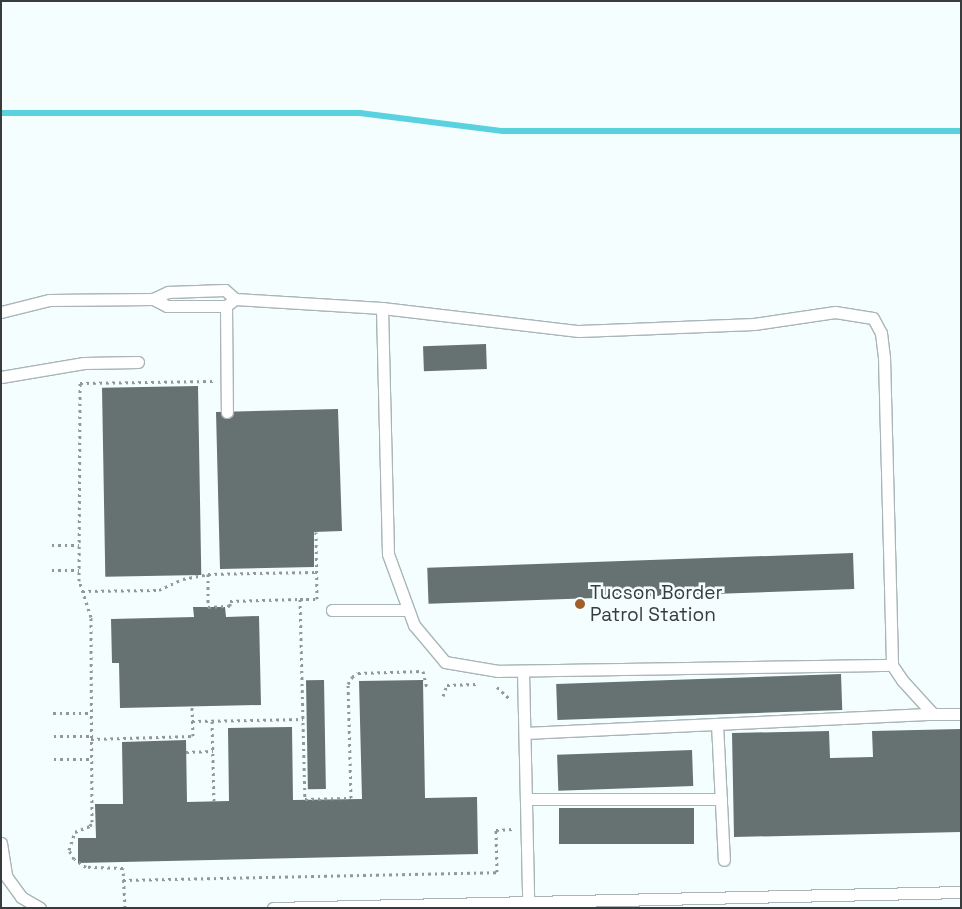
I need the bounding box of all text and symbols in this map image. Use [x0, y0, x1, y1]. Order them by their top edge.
place label: Tucson Border Patrol Station [590, 582, 723, 626]
marker: Tucson Border Patrol Station [574, 598, 586, 610]

